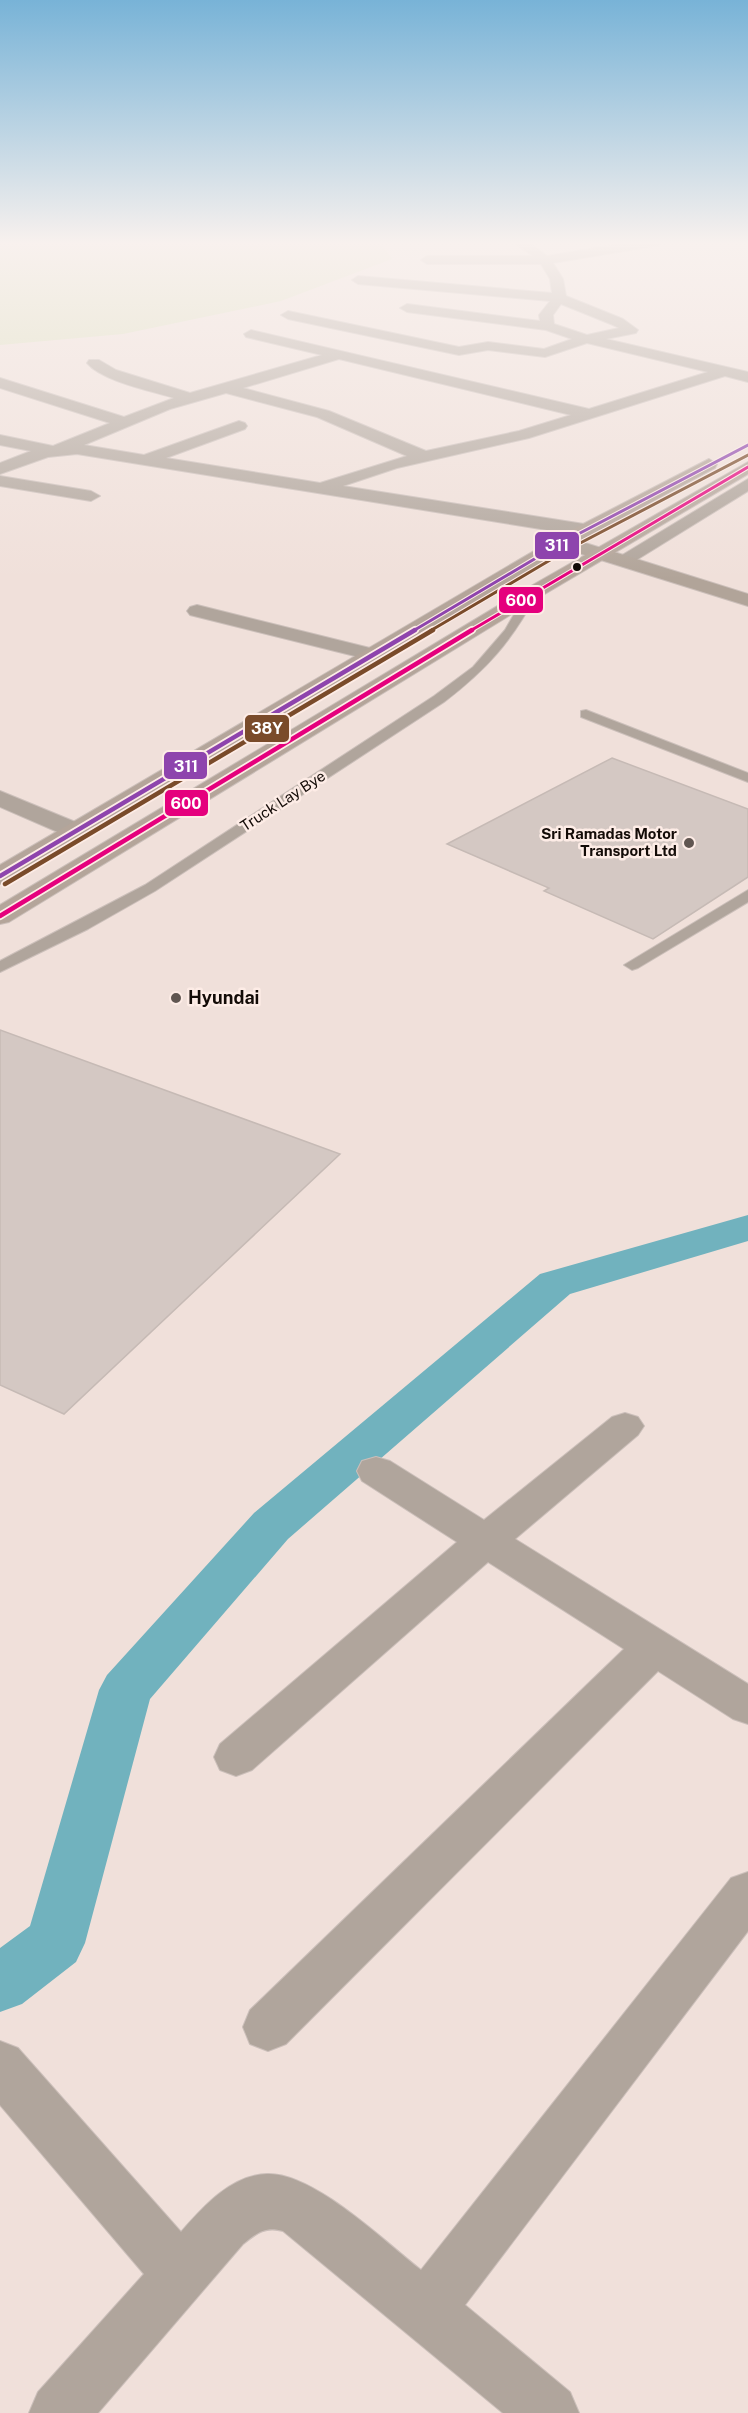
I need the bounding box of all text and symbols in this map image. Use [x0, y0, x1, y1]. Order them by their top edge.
line badge: 311 [534, 531, 580, 560]
text: 311 [545, 536, 569, 555]
unlabelled marker [571, 561, 583, 573]
line badge: 600 [498, 586, 544, 614]
text: 600 [505, 591, 537, 610]
line badge: 38Y [244, 714, 290, 743]
text: 38Y [251, 719, 283, 738]
line badge: 311 [163, 751, 208, 780]
text: 311 [174, 757, 198, 776]
street label: Truck Lay Bye [237, 767, 328, 834]
line badge: 600 [164, 789, 209, 817]
text: 600 [170, 794, 202, 813]
place label: Sri Ramadas Motor Transport Ltd [541, 825, 677, 859]
marker: Sri Ramadas Motor Transport Ltd [682, 836, 696, 850]
place label: Hyundai [188, 987, 259, 1008]
marker: Hyundai [169, 991, 183, 1005]

